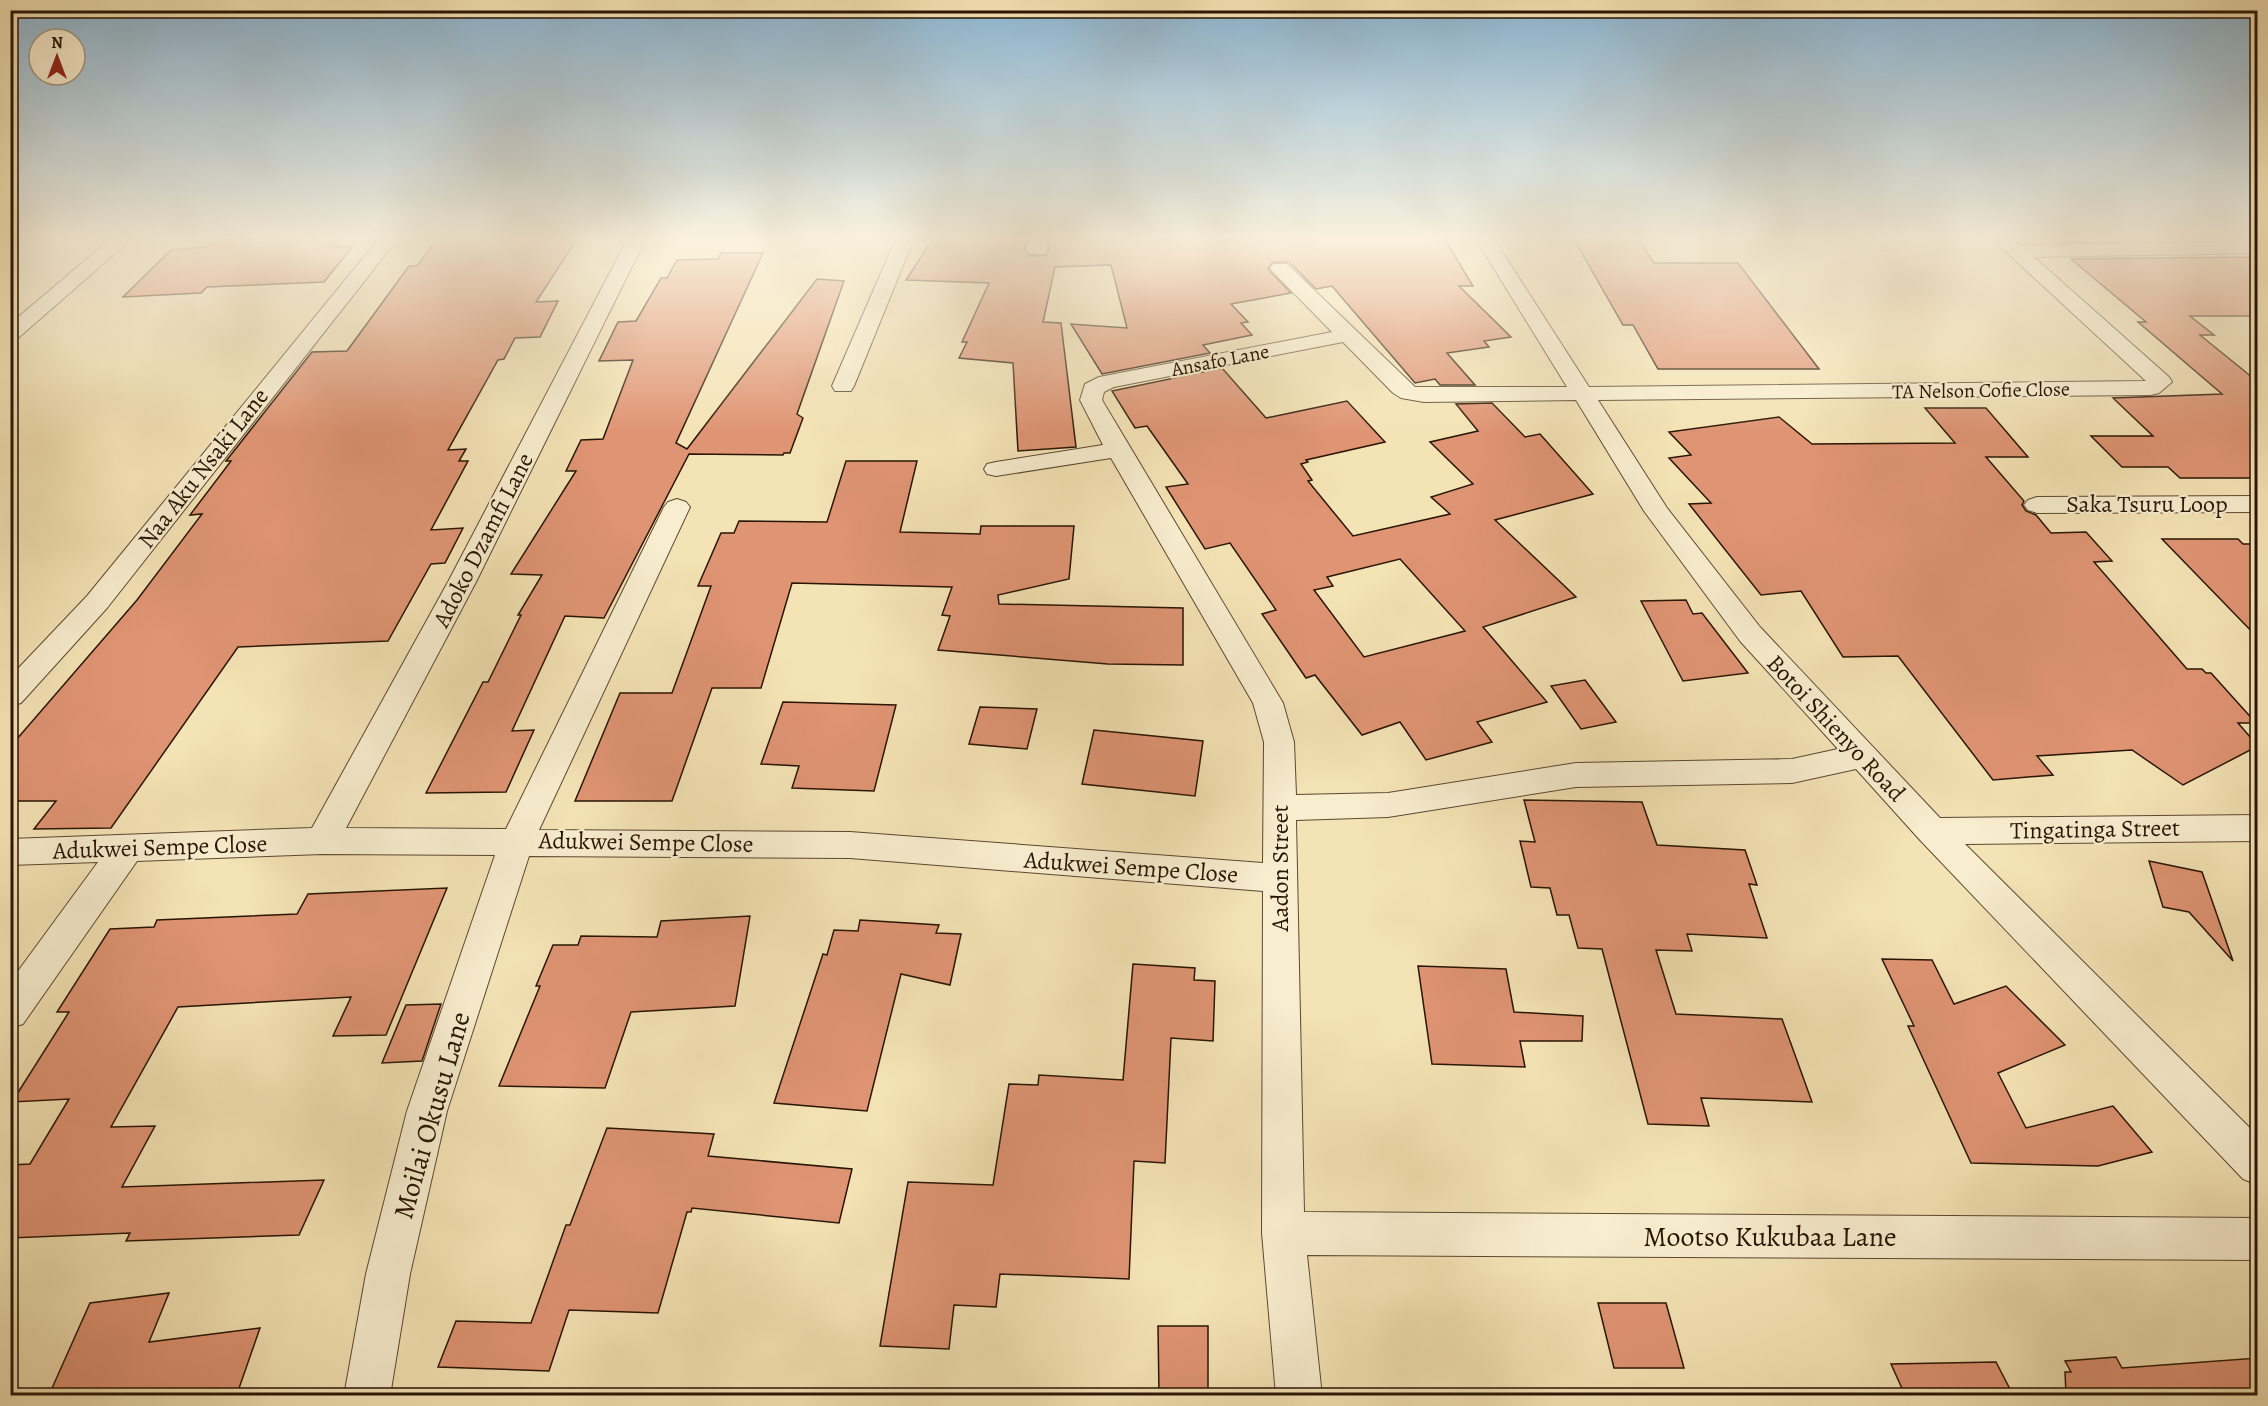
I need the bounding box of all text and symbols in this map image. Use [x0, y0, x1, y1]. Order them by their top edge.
north arrow [27, 27, 87, 87]
text: N [51, 32, 63, 54]
street label: Ansafo Lane [1168, 338, 1271, 383]
street label: TA Nelson Cofie Close [1892, 375, 2070, 406]
street label: Naa Aku Nsaki Lane [130, 381, 276, 555]
street label: Adoko Dzamfi Lane [425, 447, 541, 634]
street label: Saka Tsuru Loop [2066, 488, 2228, 520]
street label: Botoi Shienyo Road [1760, 648, 1913, 808]
street label: Aadon Street [1264, 804, 1296, 932]
street label: Tingatinga Street [2010, 812, 2180, 846]
street label: Adukwei Sempe Close [537, 824, 754, 860]
street label: Adukwei Sempe Close [51, 827, 268, 867]
street label: Adukwei Sempe Close [1022, 843, 1239, 890]
street label: Moilai Okusu Lane [384, 1007, 480, 1223]
street label: Mootso Kukubaa Lane [1643, 1218, 1897, 1256]

